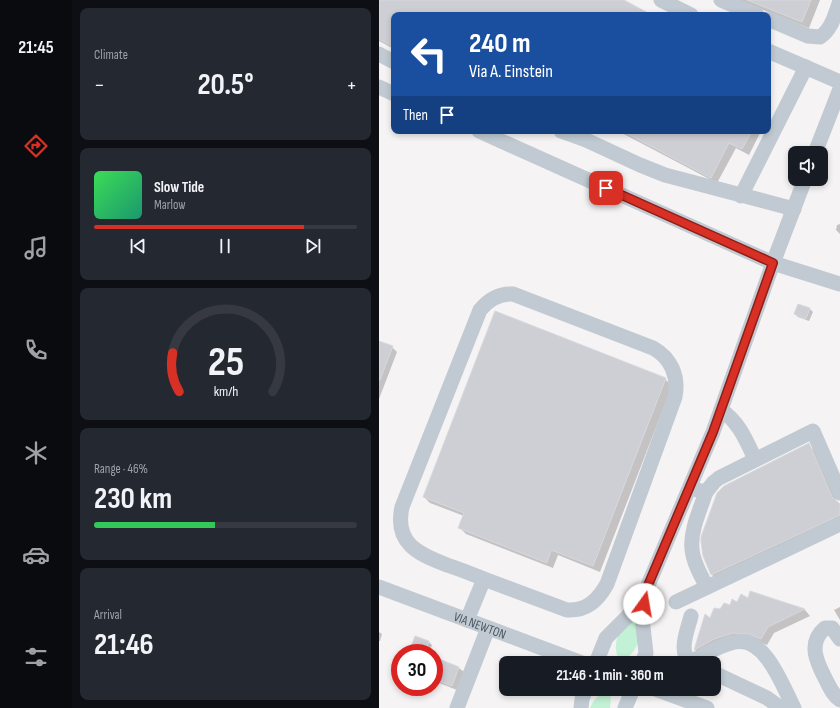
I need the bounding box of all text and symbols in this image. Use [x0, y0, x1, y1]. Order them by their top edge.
text: 240 m [469, 27, 530, 60]
icon: left [403, 28, 455, 80]
text: 21:45 [18, 37, 54, 58]
text: Climate [94, 47, 128, 63]
text: Via A. Einstein [469, 61, 553, 82]
text: 20.5° [197, 67, 254, 103]
text: − [94, 72, 105, 99]
text: + [346, 72, 357, 99]
icon: arrive [436, 104, 458, 126]
text: Then [403, 106, 428, 125]
icon: directions [22, 132, 50, 160]
map controls [788, 146, 828, 186]
button: sound [788, 146, 828, 186]
pin [589, 171, 623, 205]
icon: arrive [595, 177, 617, 199]
text: Slow Tide [154, 178, 204, 197]
text: Marlow [154, 197, 186, 213]
icon: music [22, 234, 50, 262]
icon: previous [127, 235, 149, 257]
icon: pause [214, 235, 236, 257]
icon: next [302, 235, 324, 257]
icon: phone [22, 336, 50, 364]
text: 25 [207, 338, 244, 387]
text: km/h [213, 383, 238, 400]
icon: climate [22, 439, 50, 467]
text: Range · 46% [94, 461, 148, 477]
text: 230 km [94, 481, 172, 517]
icon: car [22, 541, 50, 569]
position arrow [623, 583, 665, 625]
text: Arrival [94, 607, 122, 623]
street label: VIA NEWTON [451, 609, 508, 643]
text: 21:46 [94, 627, 154, 663]
icon: filters [22, 643, 50, 671]
speed limit sign: 30 [391, 644, 443, 696]
text: 21:46 · 1 min · 360 m [556, 666, 664, 685]

